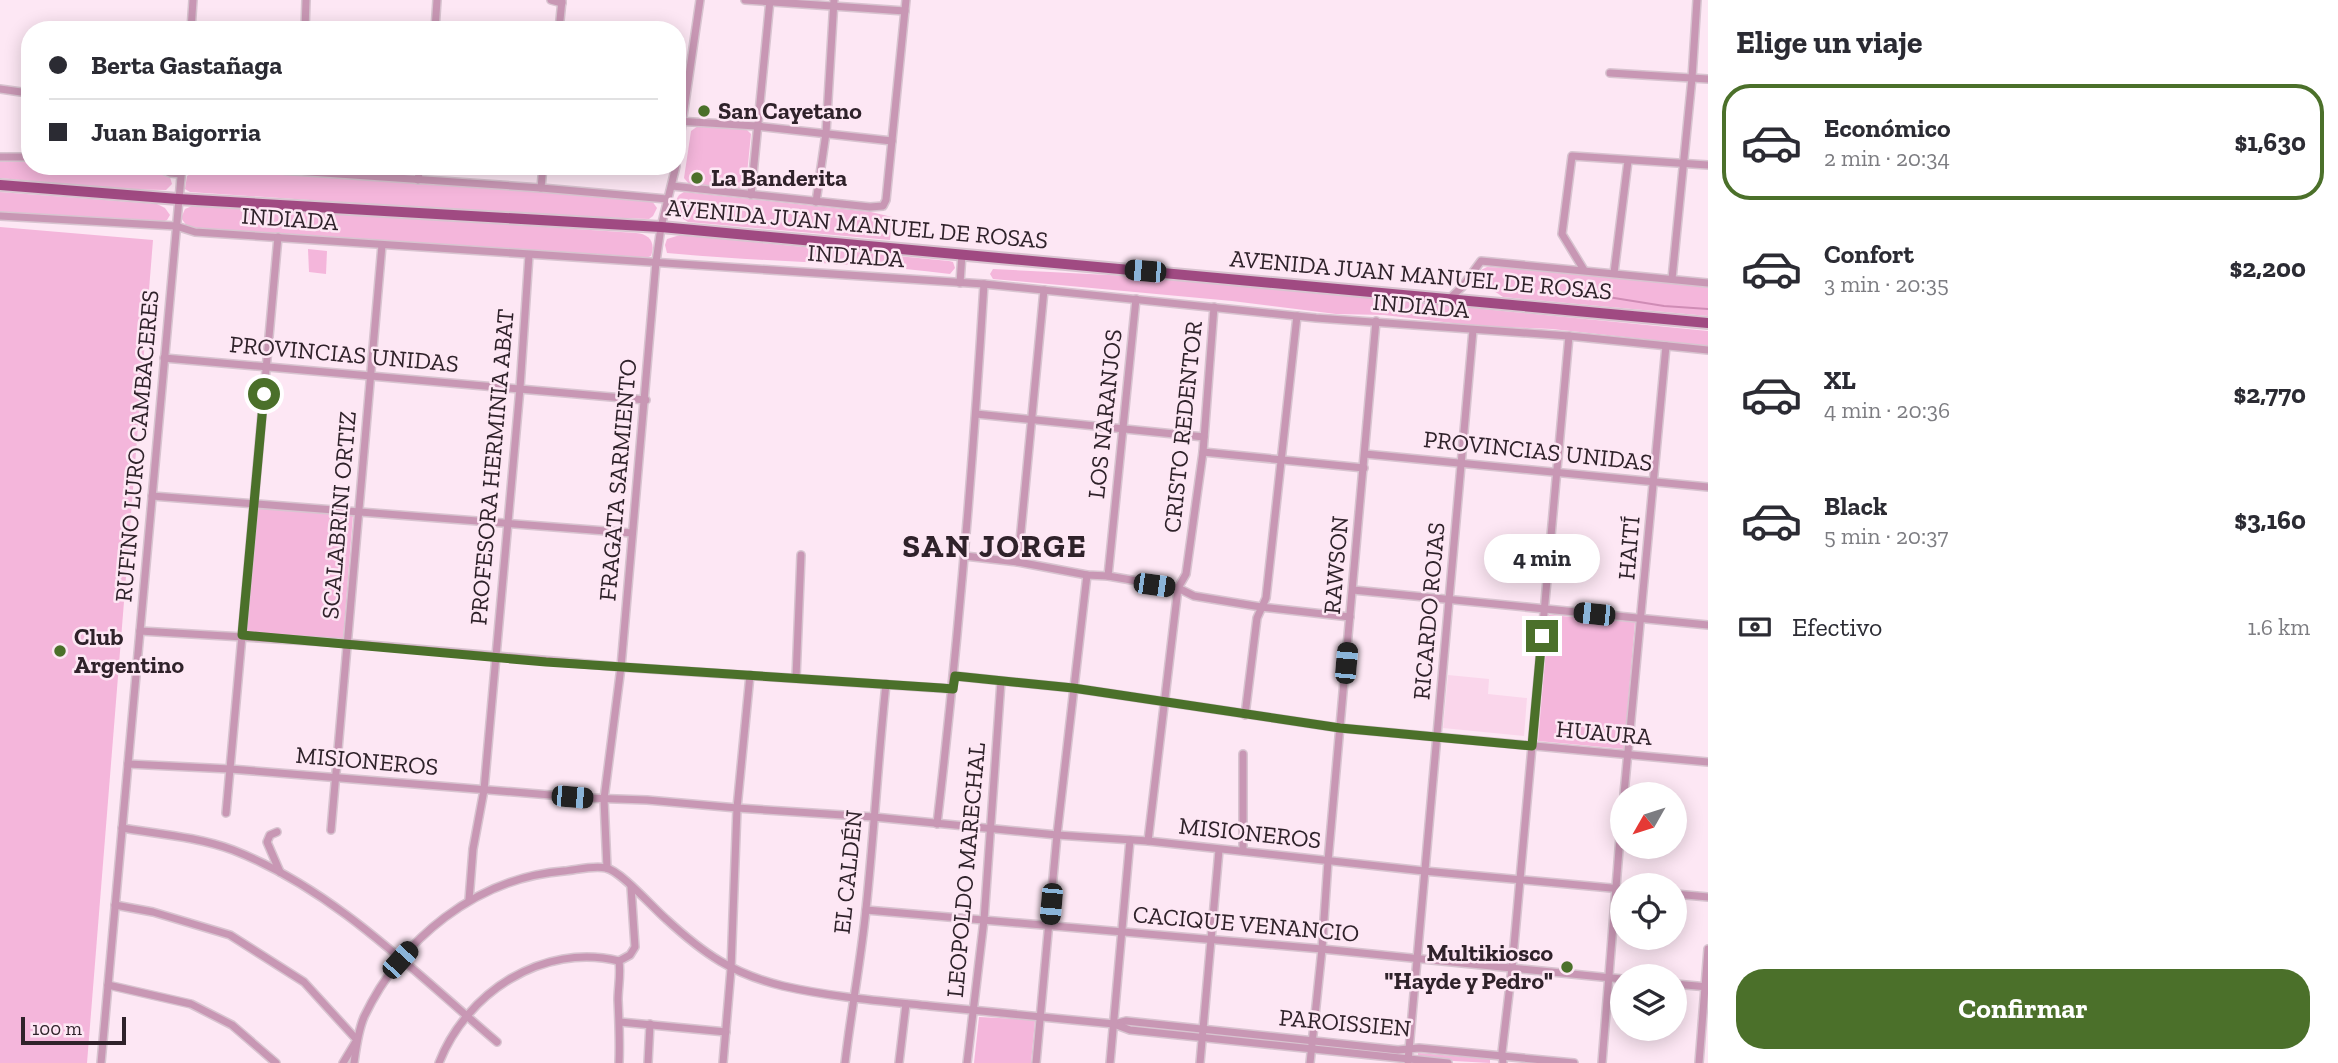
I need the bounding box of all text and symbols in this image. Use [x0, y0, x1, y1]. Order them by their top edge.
text: Elige un viaje [1736, 23, 1923, 61]
text: Berta Gastañaga [91, 49, 282, 81]
place label: San Cayetano [718, 96, 862, 125]
marker: San Cayetano [696, 103, 712, 119]
icon: car [1740, 111, 1803, 174]
text: Económico [1824, 112, 1951, 144]
text: Juan Baigorria [91, 116, 261, 148]
text: $1,630 [2235, 126, 2306, 158]
text: 2 min · 20:34 [1824, 144, 1950, 172]
place label: La Banderita [711, 163, 847, 192]
marker: La Banderita [689, 170, 705, 186]
street label: AVENIDA JUAN MANUEL DE ROSAS [665, 192, 1049, 255]
street label: INDIADA [241, 201, 340, 236]
icon: car [1740, 237, 1803, 300]
street label: INDIADA [807, 238, 906, 273]
text: Confort [1824, 238, 1914, 270]
street label: AVENIDA JUAN MANUEL DE ROSAS [1229, 243, 1613, 306]
text: $2,200 [2230, 252, 2306, 284]
car [1124, 259, 1167, 283]
text: 3 min · 20:35 [1824, 270, 1949, 298]
street label: INDIADA [1371, 287, 1471, 324]
street label: RUFINO LURO CAMBACERES [108, 289, 165, 603]
street label: PROFESORA HERMINIA ABAT [463, 307, 520, 626]
street label: CRISTO REDENTOR [1157, 319, 1208, 534]
street label: LOS NARANJOS [1081, 328, 1128, 500]
street label: PROVINCIAS UNIDAS [228, 329, 460, 378]
street label: FRAGATA SARMIENTO [592, 358, 643, 602]
icon: car [1740, 363, 1803, 426]
text: XL [1824, 364, 1856, 396]
route start [248, 378, 280, 410]
text: $2,770 [2233, 378, 2306, 410]
text: 4 min · 20:36 [1824, 396, 1950, 424]
street label: SCALABRINI ORTIZ [315, 410, 362, 620]
street label: PROVINCIAS UNIDAS [1422, 424, 1654, 477]
icon: car [1740, 489, 1803, 552]
text: Black [1824, 490, 1887, 522]
text: $3,160 [2234, 504, 2306, 536]
street label: RAWSON [1317, 514, 1354, 615]
street label: HAITÍ [1611, 515, 1646, 581]
street label: RICARDO ROJAS [1406, 521, 1451, 701]
text: 5 min · 20:37 [1824, 522, 1948, 550]
district label: SAN JORGE [902, 527, 1088, 565]
callout: 4 min [1484, 534, 1600, 584]
text: 4 min [1513, 544, 1571, 572]
car [1132, 572, 1177, 598]
car [1573, 601, 1616, 627]
icon: cash [1736, 608, 1774, 646]
text: Efectivo [1792, 611, 1882, 643]
text: 1.6 km [2247, 613, 2310, 641]
route end [1526, 620, 1558, 652]
place label: Club Argentino [74, 622, 184, 679]
car [1334, 641, 1359, 685]
marker: Club Argentino [52, 643, 68, 659]
street label: HUAURA [1555, 714, 1654, 751]
street label: MISIONEROS [295, 740, 440, 781]
street label: LEOPOLDO MARECHAL [940, 741, 991, 999]
north arrow [1610, 782, 1687, 859]
map controls [1610, 782, 1687, 1041]
car [551, 785, 594, 809]
street label: EL CALDÉN [827, 808, 868, 935]
street label: MISIONEROS [1177, 811, 1323, 854]
button: locate [1610, 873, 1687, 950]
car [1039, 882, 1064, 926]
street label: CACIQUE VENANCIO [1132, 899, 1360, 948]
car [379, 937, 422, 983]
place label: Multikiosco "Hayde y Pedro" [1384, 938, 1553, 995]
marker: Multikiosco "Hayde y Pedro" [1559, 959, 1575, 975]
button: layers [1610, 964, 1687, 1041]
button: Confirmar [1736, 969, 2310, 1049]
street label: PAROISSIEN [1278, 1002, 1412, 1043]
scale bar [21, 1014, 126, 1046]
text: 100 m [32, 1017, 82, 1040]

